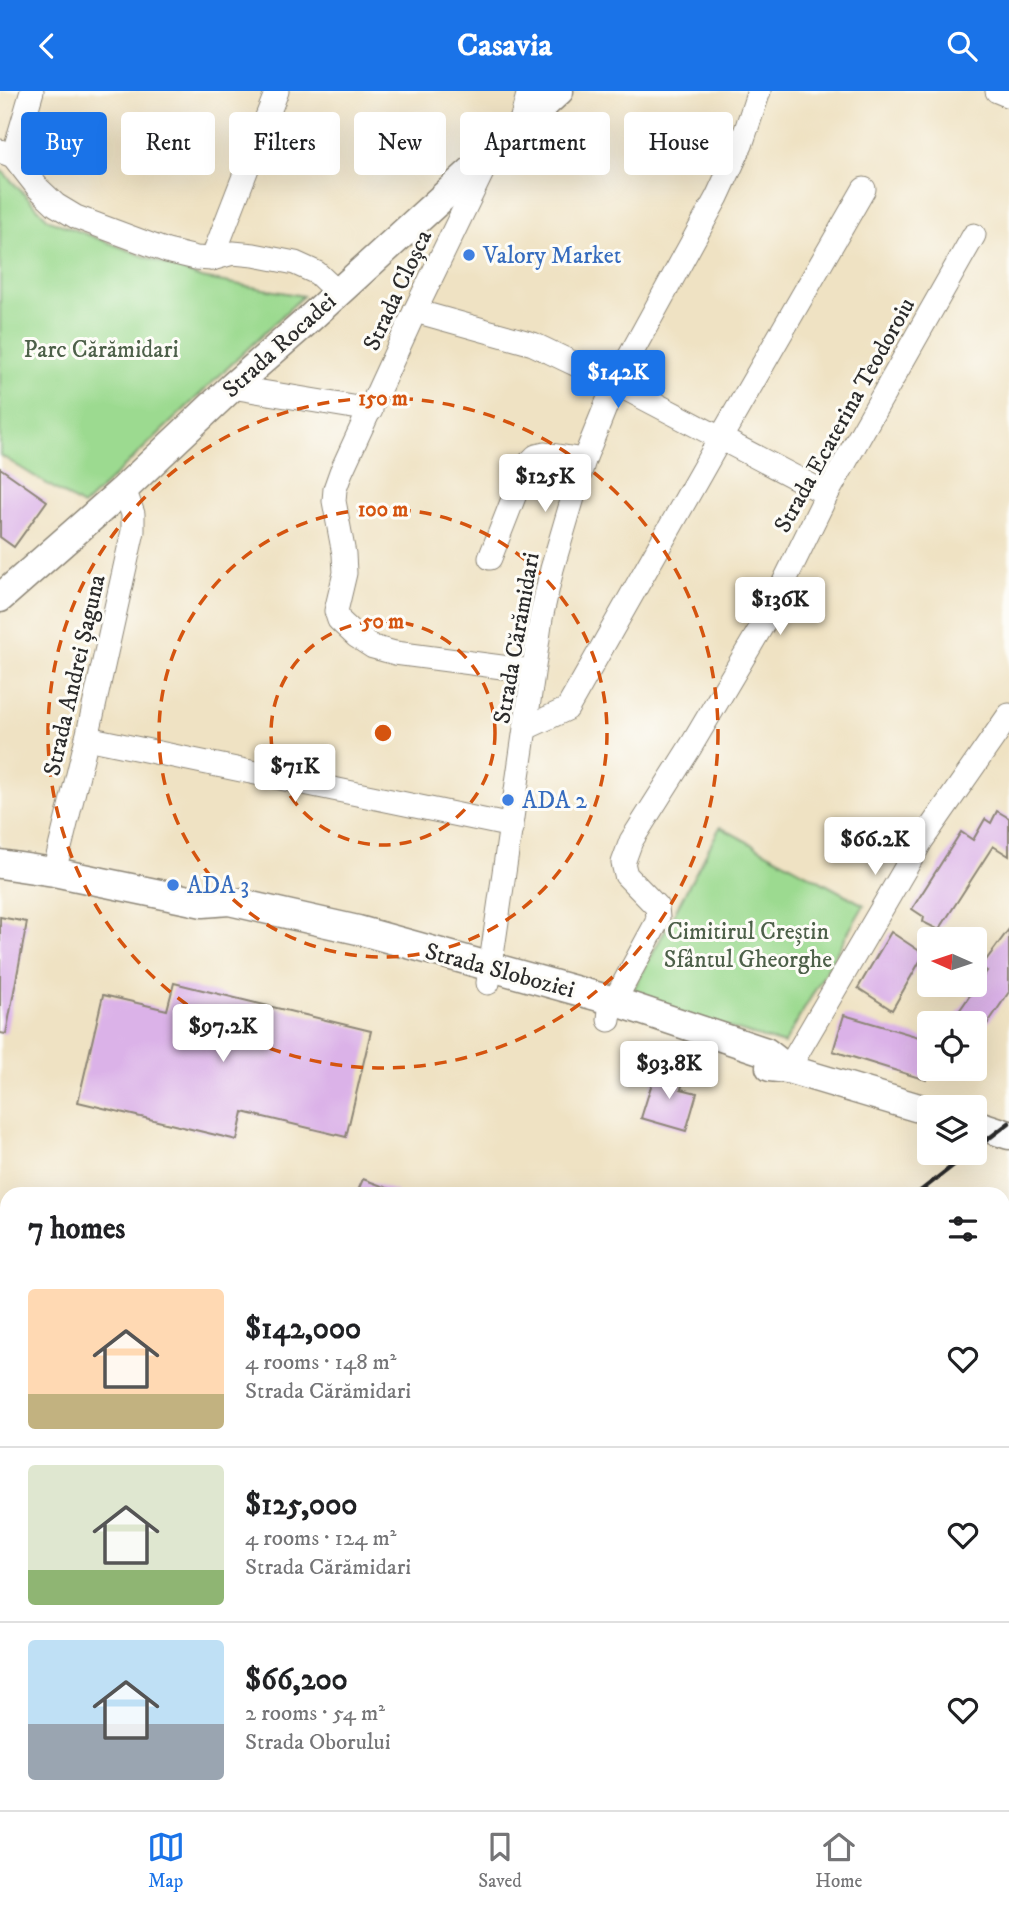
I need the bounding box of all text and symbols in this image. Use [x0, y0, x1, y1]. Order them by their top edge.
text: Casavia [457, 26, 552, 66]
icon: back [28, 27, 66, 65]
icon: search [943, 27, 981, 65]
chip: Buy [21, 112, 107, 175]
chip: Rent [121, 112, 215, 175]
chip: Filters [229, 112, 340, 175]
chip: New [354, 112, 446, 175]
chip: Apartment [460, 112, 610, 175]
chip: House [624, 112, 733, 175]
street label: Strada Cloșca [357, 224, 439, 356]
place label: Valory Market [482, 241, 622, 271]
marker: Valory Market [461, 247, 477, 263]
street label: Strada Rocadei [217, 287, 343, 405]
street label: Strada Ecaterina Teodoroiu [768, 293, 922, 538]
park label: Parc Cărămidari [23, 335, 179, 365]
pin: $142K [569, 351, 667, 410]
text: $142K [587, 358, 649, 387]
text: 150 m [358, 386, 408, 412]
pin: $125K [496, 455, 594, 514]
text: $125K [515, 462, 575, 491]
text: 100 m [358, 497, 408, 523]
street label: Strada Cărămidari [487, 550, 547, 726]
street label: Strada Andrei Șaguna [37, 571, 113, 779]
pin: $136K [731, 577, 829, 637]
text: $136K [751, 585, 809, 614]
text: 50 m [361, 609, 404, 635]
centre of rings [371, 721, 395, 745]
pin: $71K [254, 745, 336, 804]
text: $71K [270, 752, 320, 781]
place label: ADA 2 [522, 786, 587, 816]
marker: ADA 2 [500, 792, 516, 808]
pin: $66.2K [818, 817, 932, 877]
text: $66.2K [840, 825, 910, 854]
place label: ADA 3 [187, 871, 249, 901]
marker: ADA 3 [165, 877, 181, 893]
park label: Cimitirul Creștin Sfântul Gheorghe [664, 917, 832, 975]
north arrow [917, 927, 987, 997]
map controls [917, 927, 987, 1165]
street label: Strada Sloboziei [422, 937, 578, 1005]
pin: $97.2K [166, 1005, 280, 1064]
button: locate [917, 1011, 987, 1081]
text: $97.2K [189, 1012, 257, 1041]
pin: $93.8K [612, 1041, 726, 1101]
text: $93.8K [636, 1049, 702, 1078]
button: layers [917, 1095, 987, 1165]
icon: filters [944, 1210, 982, 1248]
text: 7 homes [28, 1211, 125, 1248]
text: $142,000 [245, 1311, 361, 1348]
icon: home [84, 1317, 168, 1401]
icon: heart [944, 1340, 982, 1378]
text: 4 rooms · 148 m² [245, 1348, 397, 1377]
text: Strada Cărămidari [245, 1377, 411, 1406]
text: $125,000 [245, 1487, 357, 1524]
icon: home [84, 1493, 168, 1577]
icon: heart [944, 1516, 982, 1554]
text: 4 rooms · 124 m² [245, 1524, 396, 1553]
text: Strada Cărămidari [245, 1553, 411, 1582]
text: $66,200 [245, 1662, 348, 1699]
icon: home [84, 1668, 168, 1752]
icon: heart [944, 1691, 982, 1729]
text: 2 rooms · 54 m² [245, 1699, 385, 1728]
text: Strada Oborului [245, 1728, 391, 1757]
tab: Map [147, 1828, 185, 1893]
tab: Saved [478, 1828, 522, 1893]
tab: Home [815, 1828, 862, 1893]

